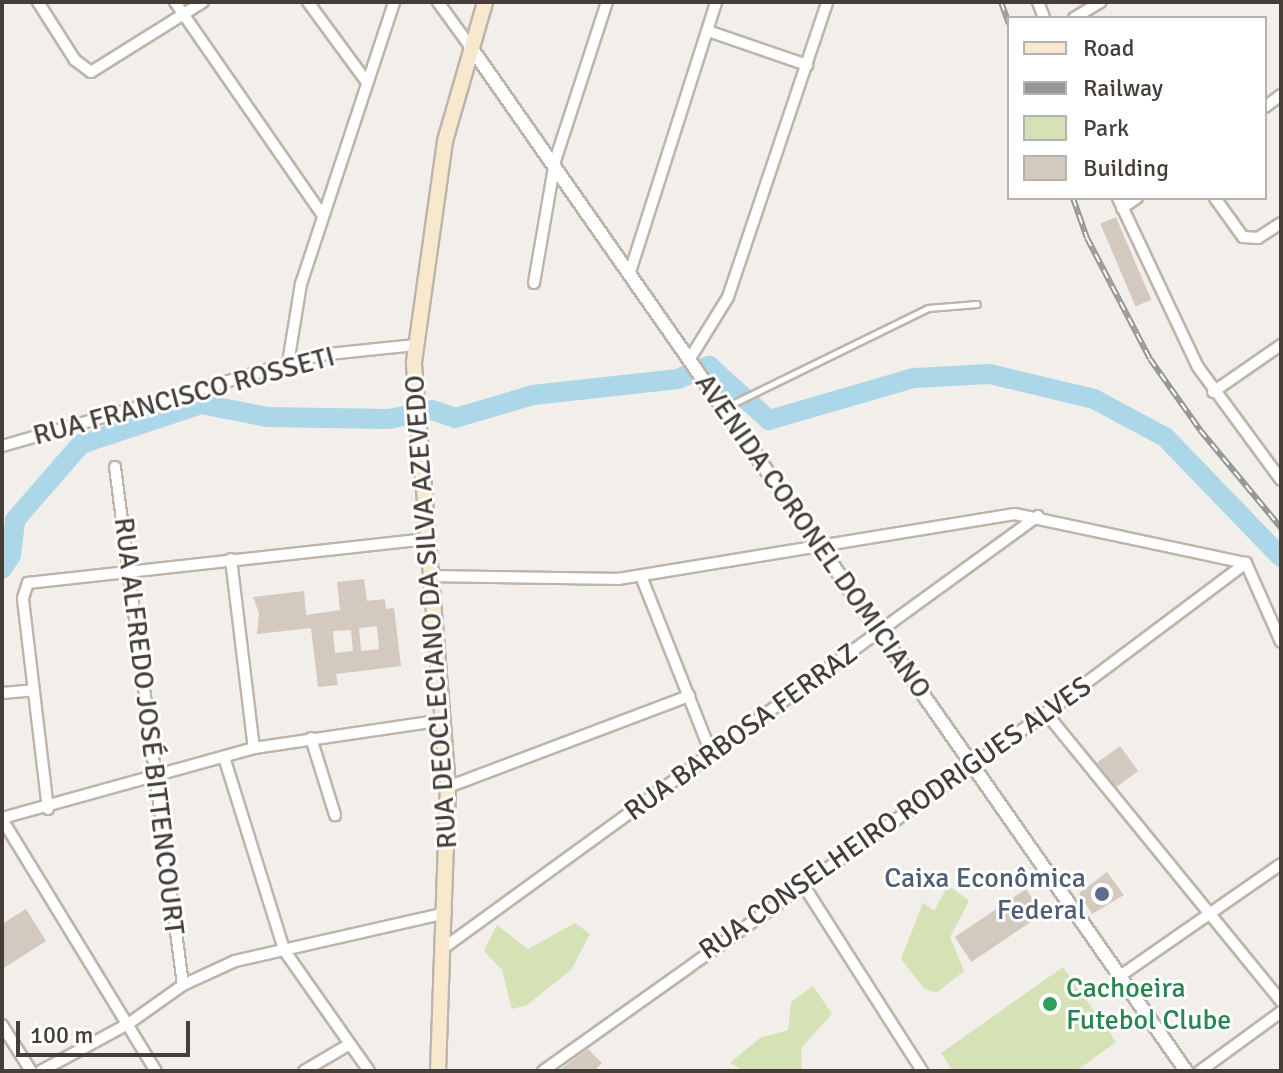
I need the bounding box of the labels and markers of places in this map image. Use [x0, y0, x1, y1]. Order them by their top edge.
place label: Caixa Econômica Federal [884, 861, 1086, 927]
marker: Caixa Econômica Federal [1093, 885, 1111, 903]
place label: Cachoeira Futebol Clube [1066, 971, 1231, 1037]
marker: Cachoeira Futebol Clube [1041, 995, 1059, 1013]

